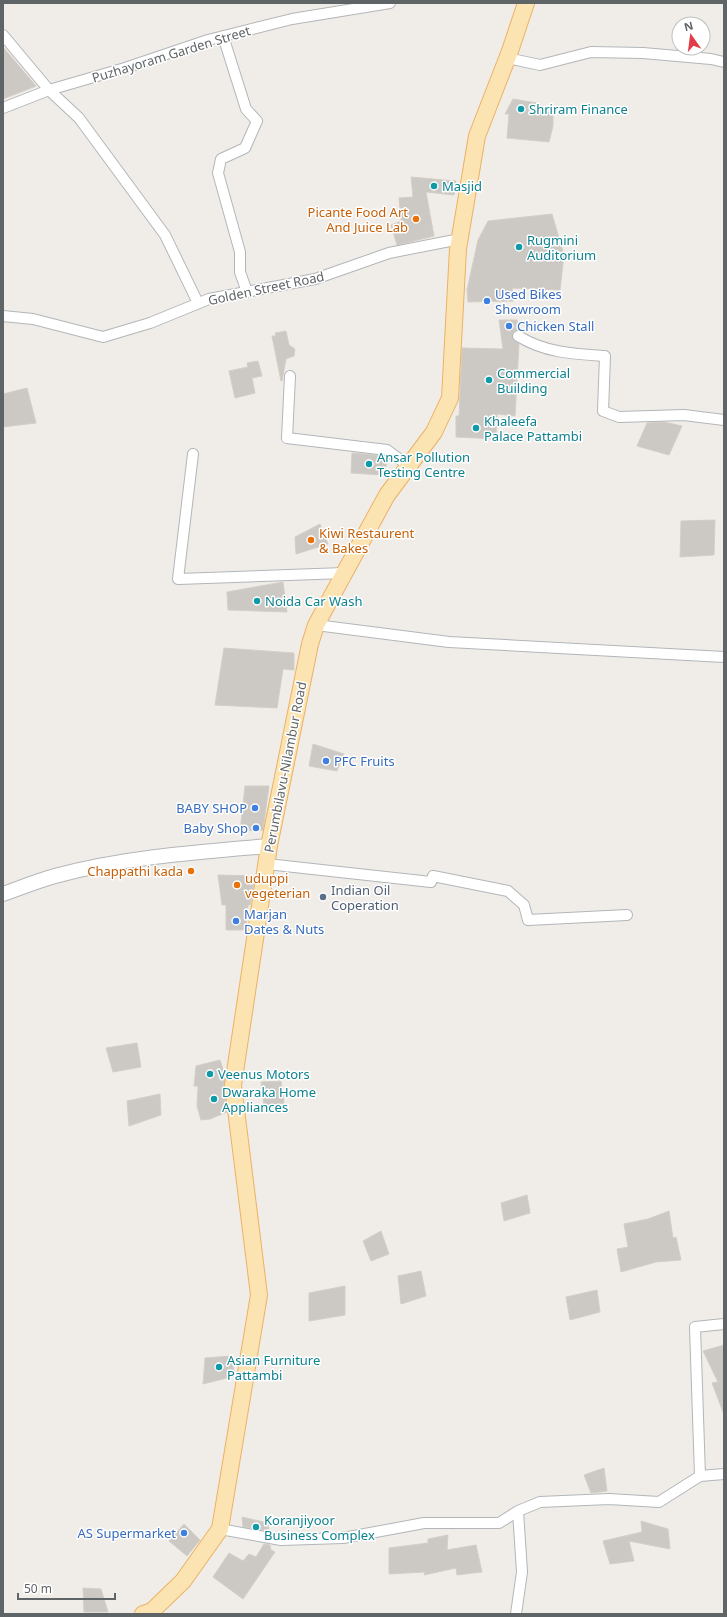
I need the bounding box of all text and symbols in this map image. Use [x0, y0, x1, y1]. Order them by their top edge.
north arrow [671, 16, 711, 56]
text: N [682, 17, 695, 34]
street label: Puzhayoram Garden Street [90, 21, 253, 87]
place label: Shriram Finance [529, 100, 628, 118]
marker: Shriram Finance [516, 104, 526, 114]
place label: Masjid [442, 177, 482, 195]
marker: Masjid [429, 181, 439, 191]
place label: Picante Food Art And Juice Lab [308, 203, 408, 236]
marker: Picante Food Art And Juice Lab [411, 214, 421, 224]
place label: Rugmini Auditorium [527, 231, 596, 264]
marker: Rugmini Auditorium [514, 242, 524, 252]
street label: Golden Street Road [206, 267, 326, 309]
place label: Used Bikes Showroom [495, 285, 562, 318]
marker: Used Bikes Showroom [482, 296, 492, 306]
place label: Chicken Stall [517, 317, 594, 335]
marker: Chicken Stall [504, 321, 514, 331]
place label: Commercial Building [497, 364, 570, 397]
marker: Commercial Building [484, 375, 494, 385]
place label: Khaleefa Palace Pattambi [484, 412, 582, 445]
marker: Khaleefa Palace Pattambi [471, 423, 481, 433]
place label: Ansar Pollution Testing Centre [377, 448, 470, 481]
marker: Ansar Pollution Testing Centre [364, 459, 374, 469]
place label: Kiwi Restaurent & Bakes [319, 524, 414, 557]
marker: Kiwi Restaurent & Bakes [306, 535, 316, 545]
place label: Noida Car Wash [265, 592, 362, 610]
marker: Noida Car Wash [252, 596, 262, 606]
street label: Perumbilavu-Nilambur Road [260, 680, 310, 854]
place label: PFC Fruits [334, 752, 395, 770]
marker: PFC Fruits [321, 756, 331, 766]
place label: BABY SHOP [176, 799, 247, 817]
marker: BABY SHOP [250, 803, 260, 813]
place label: Baby Shop [183, 819, 248, 837]
marker: Baby Shop [251, 823, 261, 833]
place label: Chappathi kada [87, 862, 183, 880]
marker: Chappathi kada [186, 866, 196, 876]
place label: uduppi vegeterian [245, 869, 310, 902]
marker: uduppi vegeterian [232, 880, 242, 890]
place label: Indian Oil Coperation [331, 881, 399, 914]
marker: Indian Oil Coperation [318, 892, 328, 902]
place label: Marjan Dates & Nuts [244, 905, 324, 938]
marker: Marjan Dates & Nuts [231, 916, 241, 926]
place label: Veenus Motors [218, 1065, 310, 1083]
marker: Veenus Motors [205, 1069, 215, 1079]
place label: Dwaraka Home Appliances [222, 1083, 316, 1116]
marker: Dwaraka Home Appliances [209, 1094, 219, 1104]
place label: Asian Furniture Pattambi [227, 1351, 320, 1384]
marker: Asian Furniture Pattambi [214, 1362, 224, 1372]
place label: Koranjiyoor Business Complex [264, 1511, 375, 1544]
marker: Koranjiyoor Business Complex [251, 1522, 261, 1532]
place label: AS Supermarket [78, 1524, 176, 1542]
marker: AS Supermarket [179, 1528, 189, 1538]
scale bar [18, 1575, 115, 1601]
text: 50 m [24, 1580, 52, 1597]

